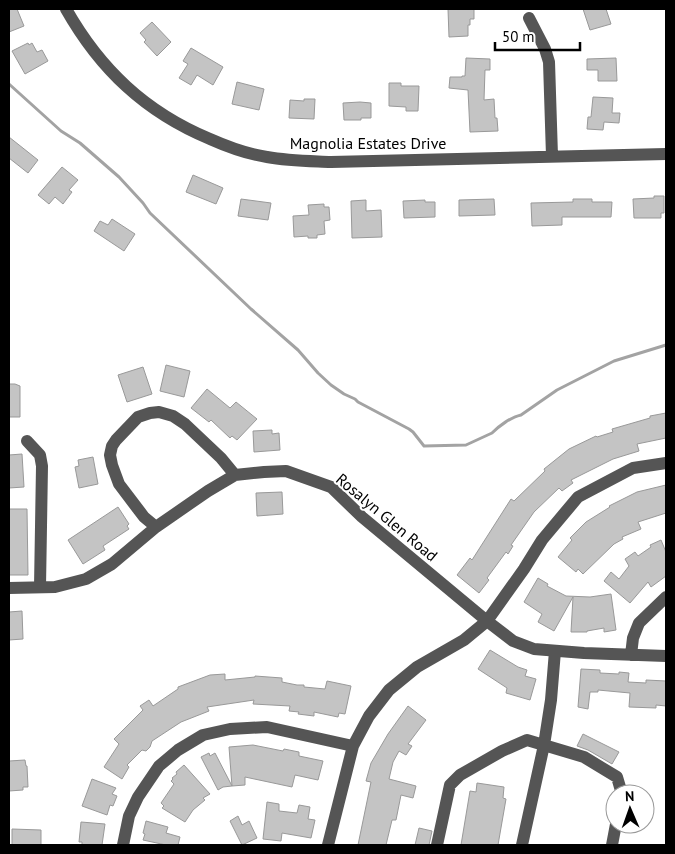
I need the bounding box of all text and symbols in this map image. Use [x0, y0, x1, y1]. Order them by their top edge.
scale bar [495, 20, 580, 52]
text: 50 m [502, 27, 535, 46]
street label: Magnolia Estates Drive [290, 133, 446, 153]
street label: Rosalyn Glen Road [332, 469, 442, 565]
north arrow [605, 784, 655, 834]
text: N [625, 787, 634, 805]

